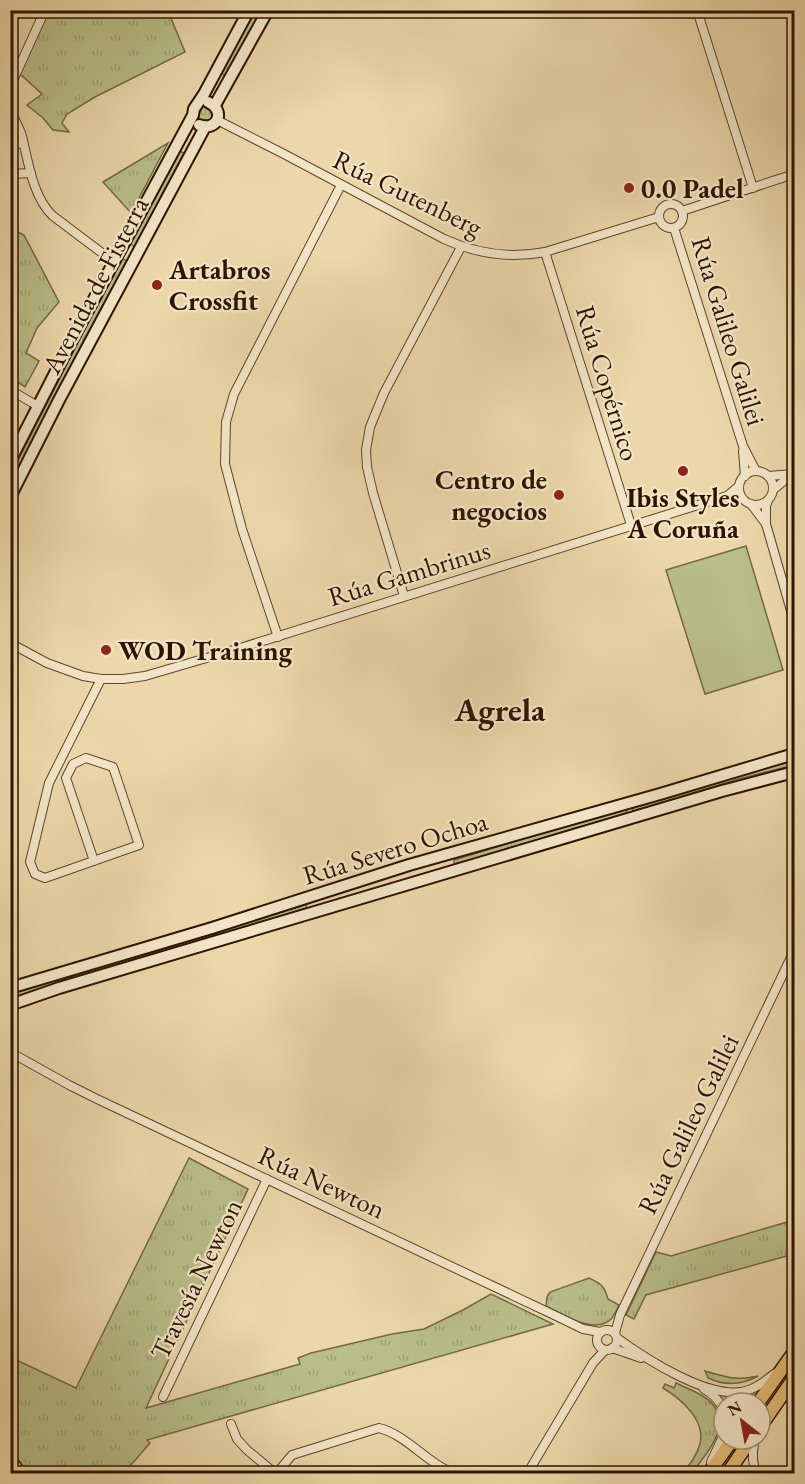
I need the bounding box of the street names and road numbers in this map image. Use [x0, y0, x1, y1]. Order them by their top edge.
street label: Rúa Gutenberg [328, 142, 489, 244]
street label: Avenida de Fisterra [33, 190, 157, 381]
street label: Rúa Galileo Galilei [684, 232, 774, 430]
street label: Rúa Copérnico [568, 301, 648, 465]
street label: Rúa Gambrinus [324, 532, 494, 614]
street label: Rúa Severo Ochoa [298, 803, 492, 893]
street label: Rúa Galileo Galilei [629, 1028, 747, 1220]
street label: Rúa Newton [253, 1137, 391, 1227]
street label: Travesía Newton [142, 1193, 250, 1365]

